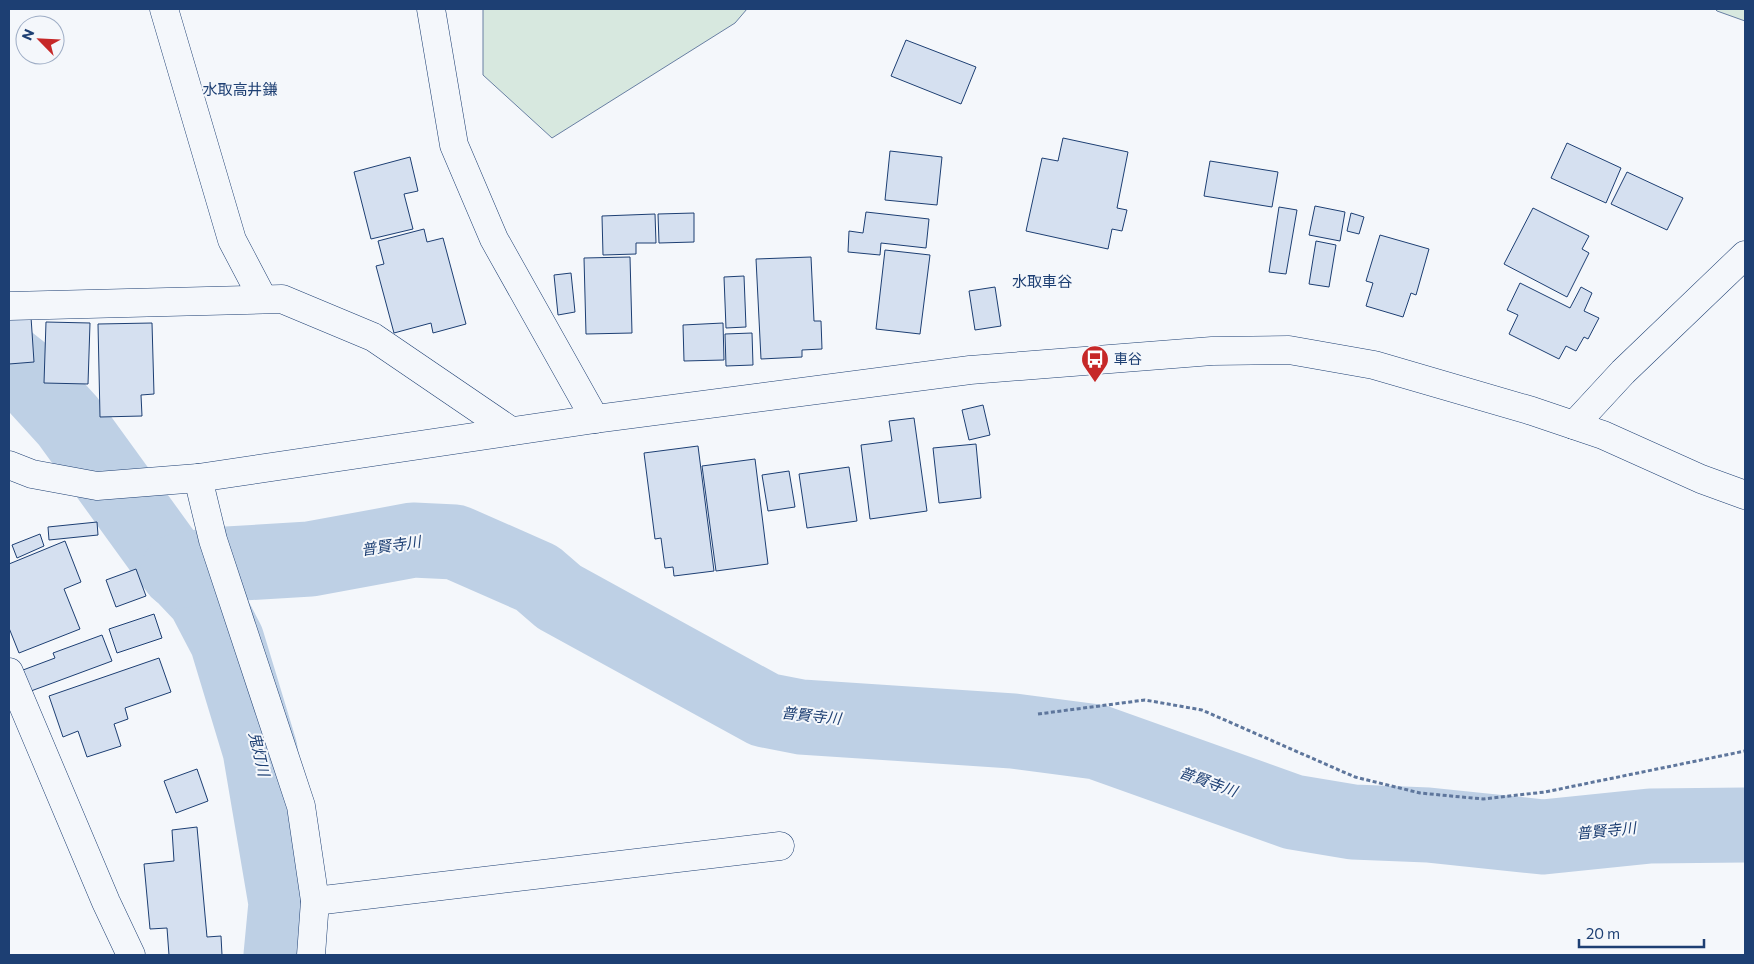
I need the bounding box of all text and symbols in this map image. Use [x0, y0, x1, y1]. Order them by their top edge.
north arrow [15, 15, 65, 65]
text: N [18, 26, 38, 43]
district label: 水取高井鎌 [202, 80, 278, 98]
district label: 水取車谷 [1012, 272, 1072, 290]
bus stop icon: 車谷 [1080, 344, 1110, 383]
place label: 車谷 [1114, 350, 1142, 367]
water label: 普賢寺川 [360, 532, 424, 558]
water label: 普賢寺川 [780, 703, 844, 727]
water label: 鬼灯川 [246, 730, 274, 780]
water label: 普賢寺川 [1177, 762, 1241, 800]
water label: 普賢寺川 [1575, 818, 1639, 842]
scale bar [1579, 916, 1704, 948]
text: 20 m [1586, 924, 1620, 942]

